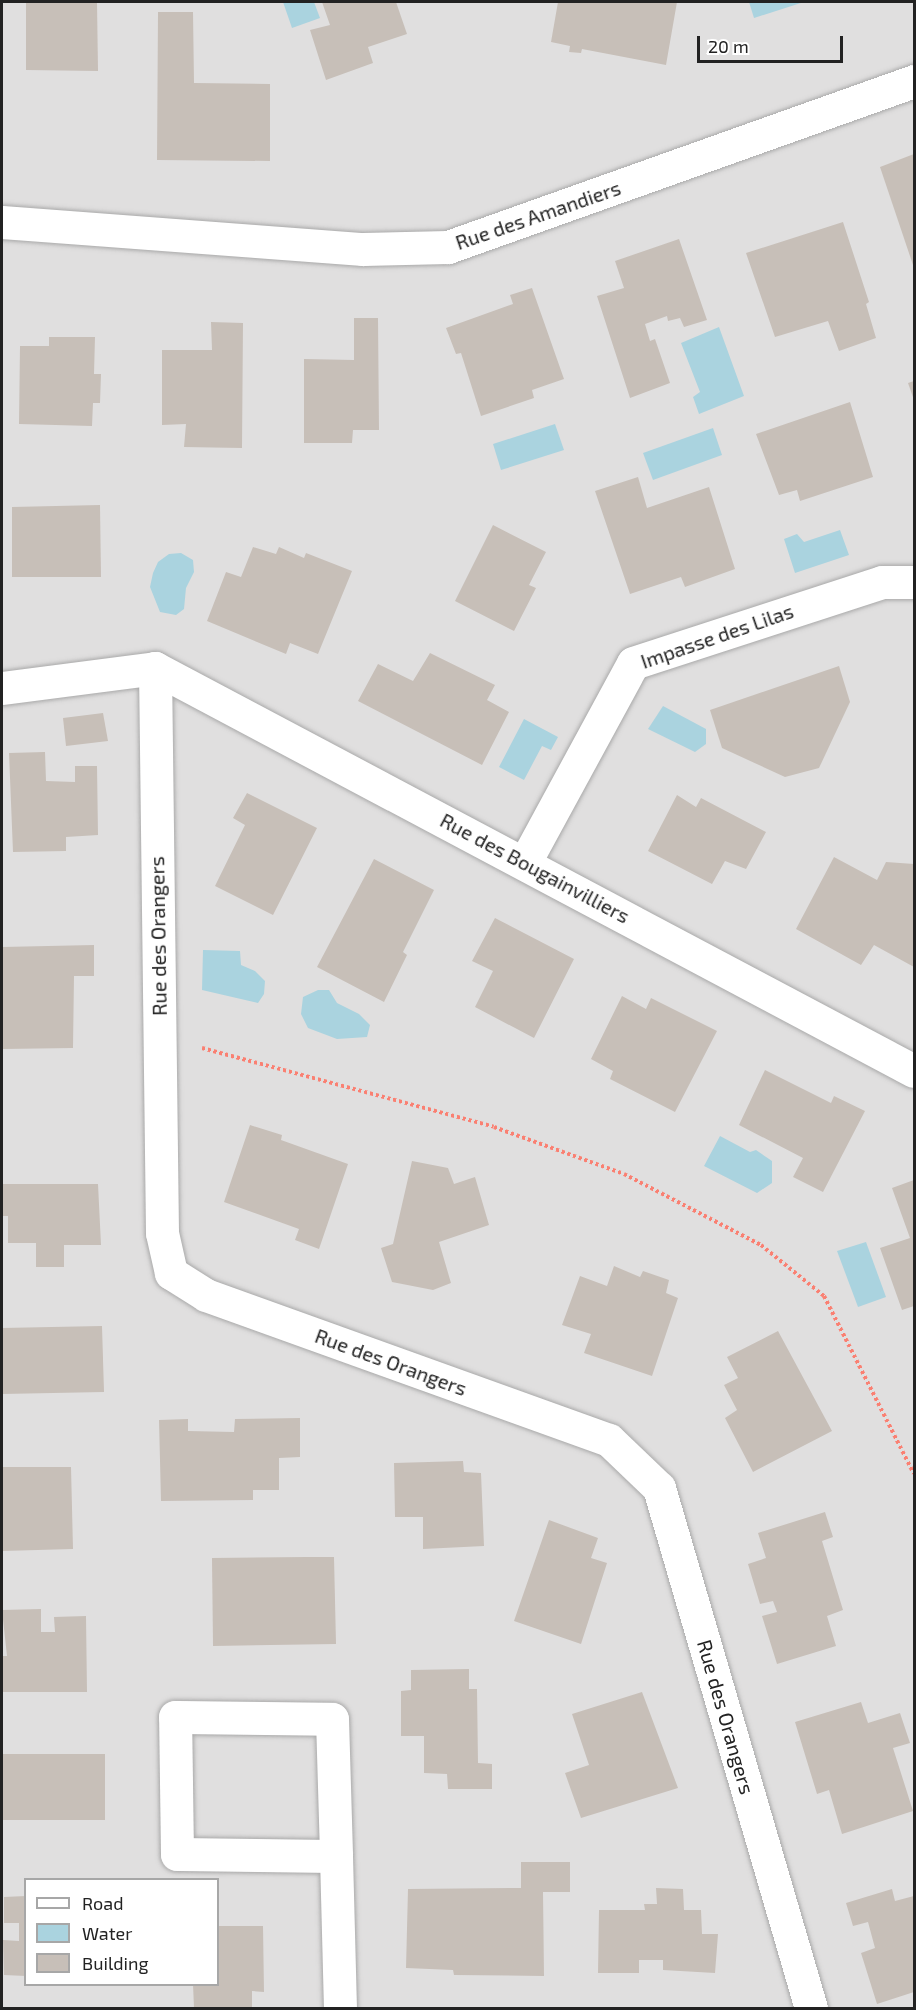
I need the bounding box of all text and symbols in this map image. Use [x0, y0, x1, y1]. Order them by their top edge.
scale bar [700, 24, 846, 62]
text: 20 m [708, 35, 749, 57]
street label: Rue des Amandiers [452, 175, 624, 255]
street label: Impasse des Lilas [637, 599, 797, 673]
street label: Rue des Bougainvilliers [436, 808, 634, 928]
street label: Rue des Orangers [145, 856, 171, 1016]
street label: Rue des Orangers [312, 1323, 470, 1401]
street label: Rue des Orangers [692, 1637, 760, 1797]
legend [24, 1878, 219, 1986]
text: Road [82, 1892, 123, 1914]
text: Water [82, 1922, 132, 1944]
text: Building [82, 1952, 149, 1974]

